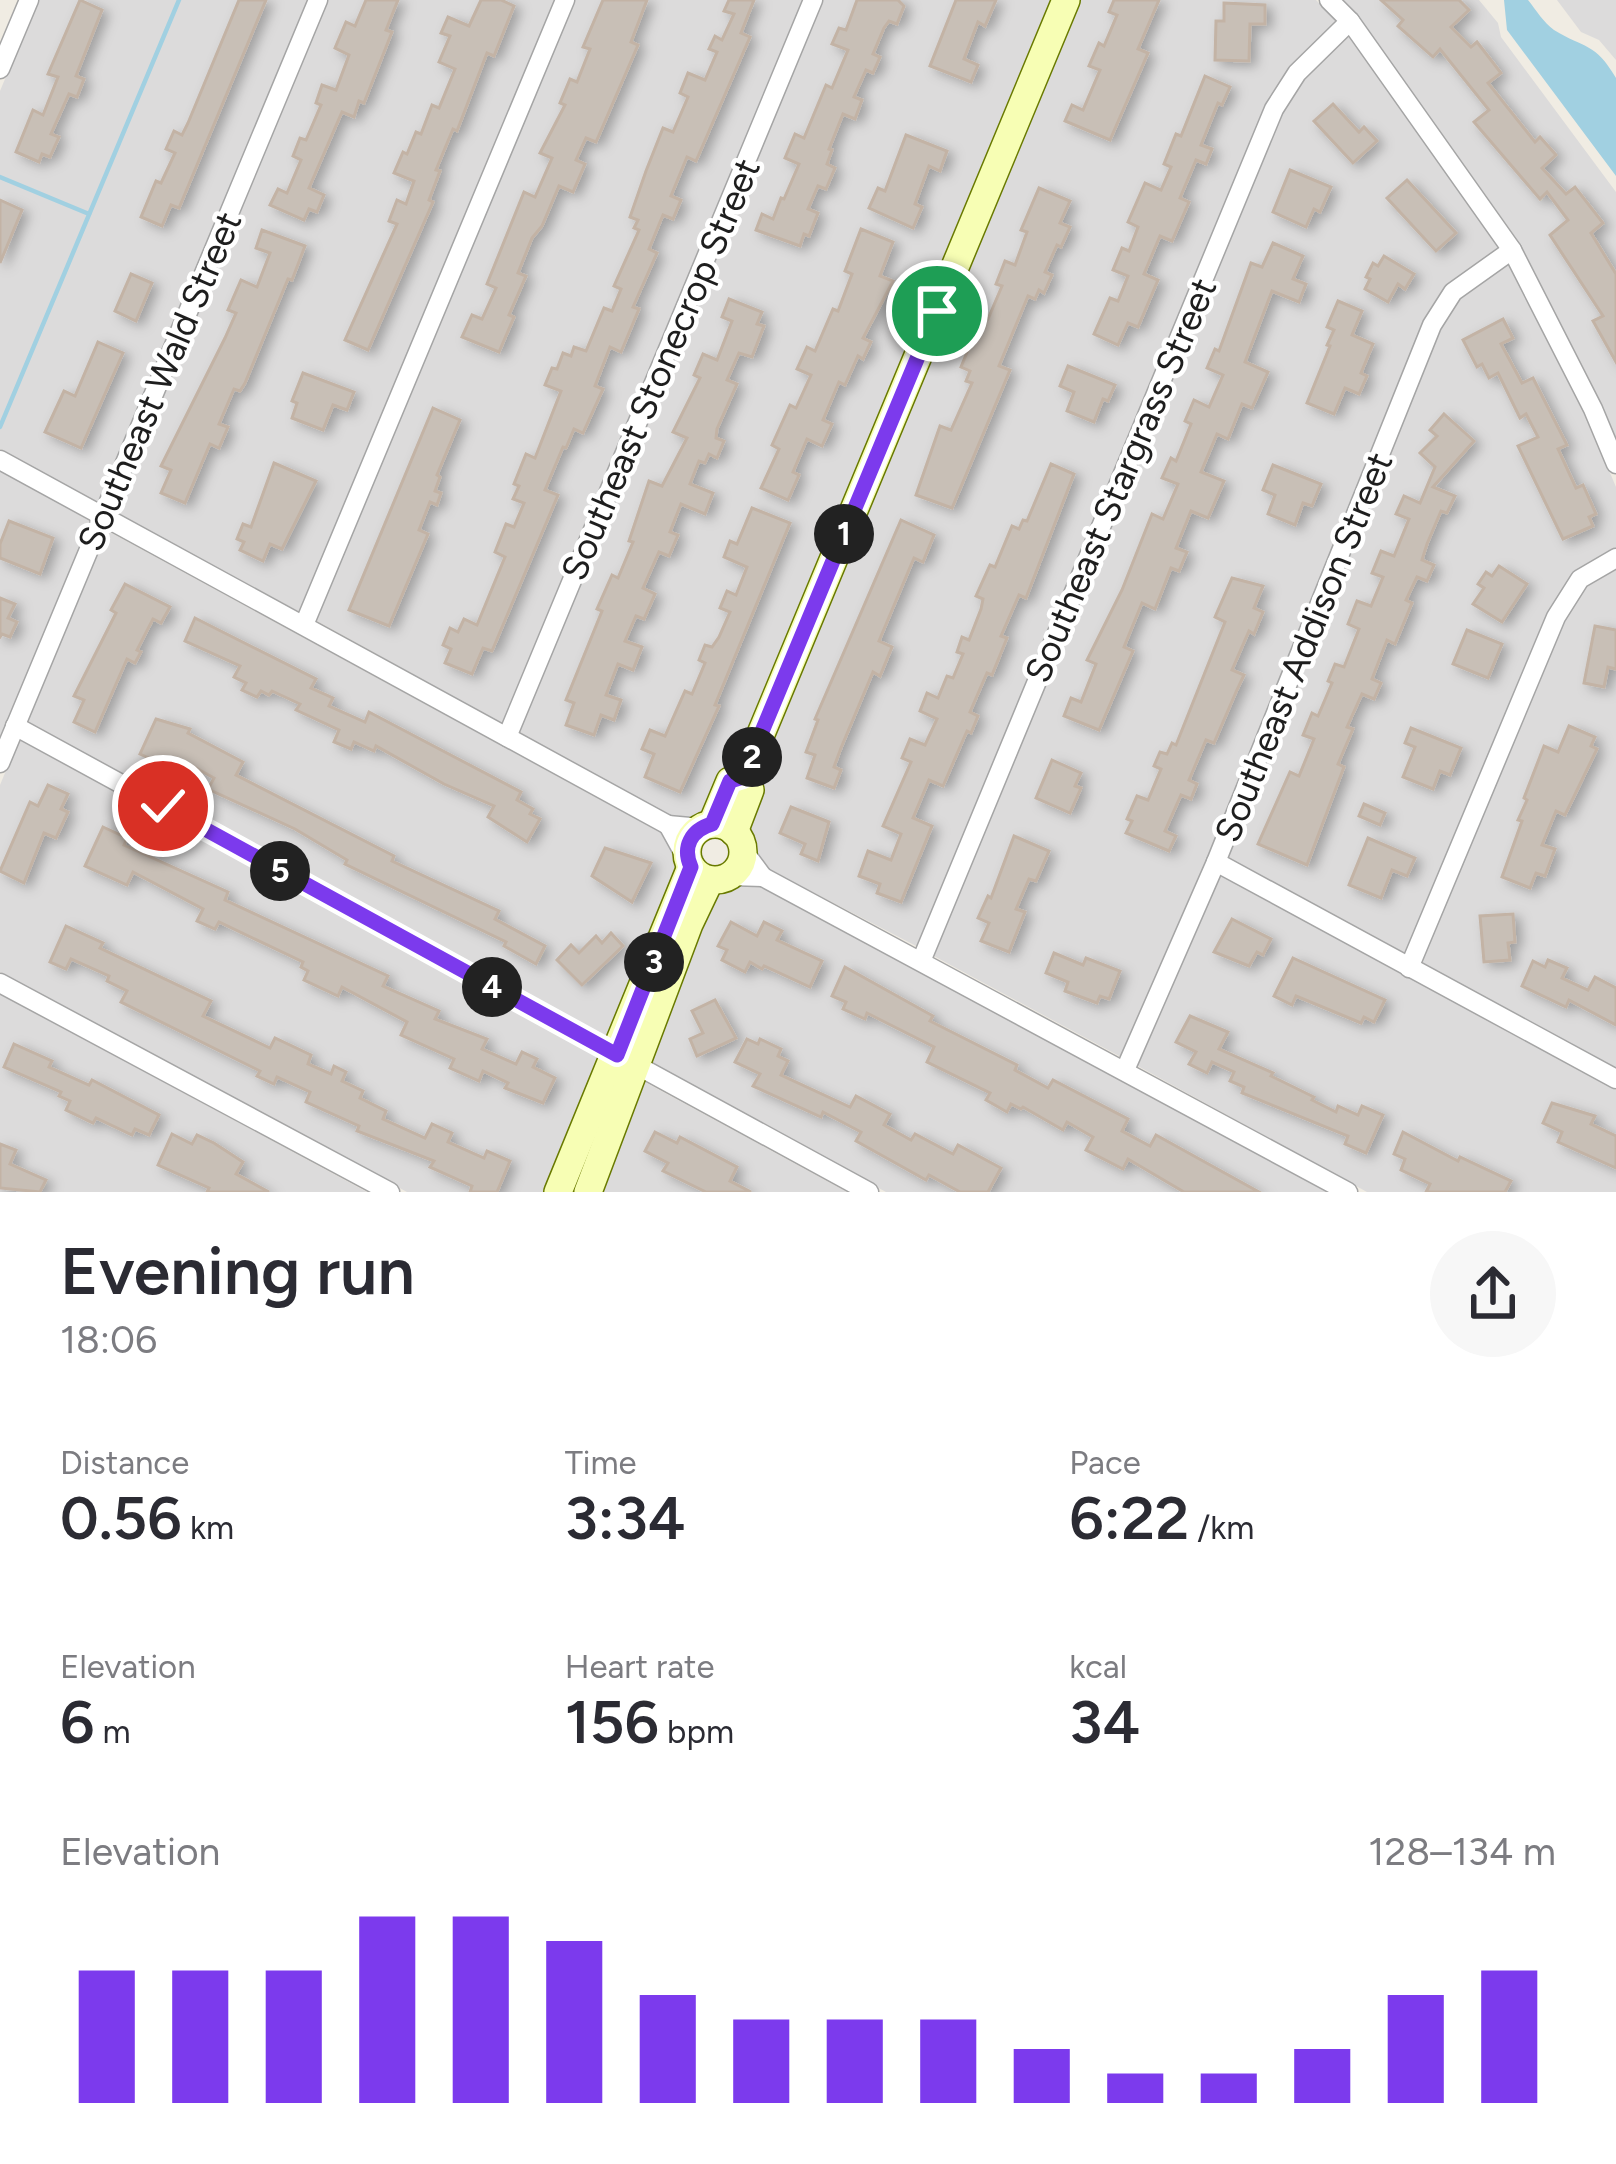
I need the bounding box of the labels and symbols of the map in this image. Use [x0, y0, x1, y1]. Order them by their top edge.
street label: Southeast Stonecrop Street [552, 152, 769, 586]
street label: Southeast Wald Street [69, 205, 250, 557]
pin [886, 260, 988, 362]
street label: Southeast Stargrass Street [1016, 272, 1225, 689]
street label: Southeast Addison Street [1206, 446, 1401, 848]
pin: 1 [814, 504, 874, 564]
pin: 2 [722, 727, 782, 787]
pin [112, 755, 214, 857]
pin: 5 [250, 841, 310, 901]
pin: 3 [624, 932, 684, 992]
pin: 4 [462, 957, 522, 1017]

